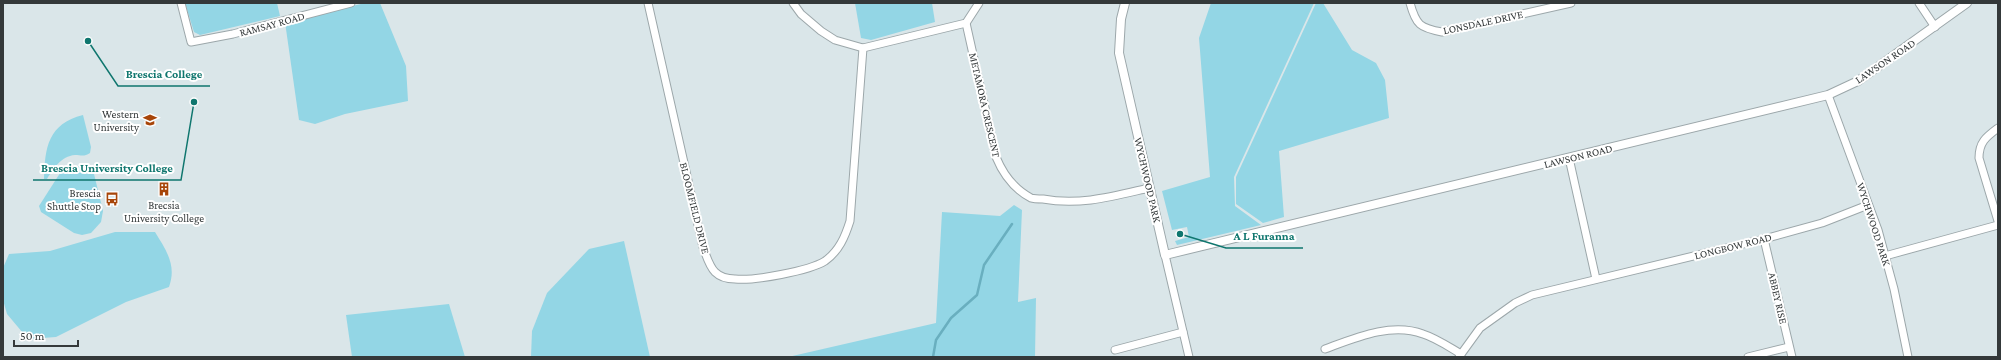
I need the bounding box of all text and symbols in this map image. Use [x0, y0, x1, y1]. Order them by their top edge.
street label: LONSDALE DRIVE [1442, 8, 1524, 36]
street label: RAMSAY ROAD [238, 10, 306, 38]
street label: LAWSON ROAD [1853, 36, 1917, 86]
street label: METAMORA CRESCENT [967, 52, 1003, 158]
callout: Brescia College [118, 62, 210, 86]
text: Brescia College [126, 67, 203, 81]
place label: Western University [94, 108, 140, 134]
school or university icon: Western University [142, 112, 158, 128]
street label: WYCHWOOD PARK [1132, 136, 1164, 224]
street label: LAWSON ROAD [1542, 142, 1614, 170]
callout: Brescia University College [33, 156, 181, 180]
text: Brescia University College [41, 161, 173, 175]
street label: BLOOMFIELD DRIVE [678, 161, 712, 255]
building icon: Brecsia University College [156, 181, 172, 197]
street label: WYCHWOOD PARK [1855, 181, 1893, 268]
place label: Brescia Shuttle Stop [47, 187, 101, 213]
bus stop icon: Brescia Shuttle Stop [104, 191, 120, 207]
place label: Brecsia University College [124, 199, 204, 225]
callout: A L Furanna [1226, 224, 1303, 248]
text: A L Furanna [1232, 229, 1295, 243]
street label: LONGBOW ROAD [1693, 231, 1773, 261]
street label: ABBEY RISE [1766, 271, 1790, 325]
scale bar [14, 322, 78, 348]
text: 50 m [20, 329, 45, 343]

